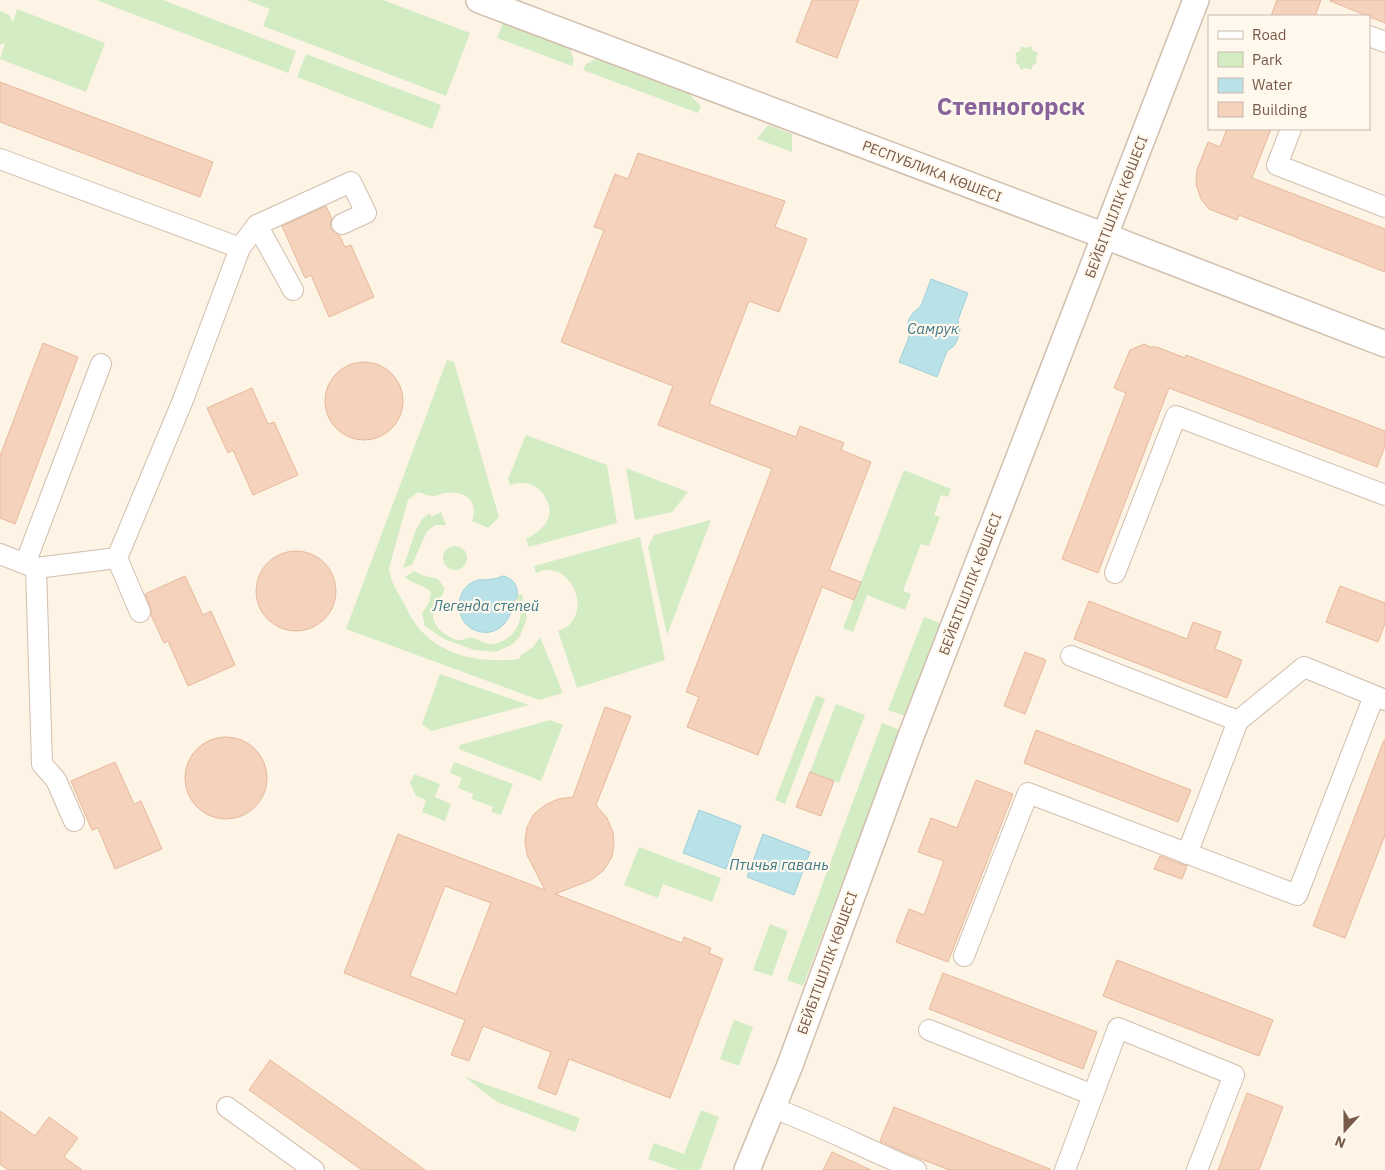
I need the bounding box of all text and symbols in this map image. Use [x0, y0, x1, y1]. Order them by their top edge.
legend [1208, 15, 1370, 130]
text: Road [1252, 25, 1287, 44]
text: Park [1252, 50, 1282, 69]
text: Water [1252, 75, 1293, 94]
district label: Степногорск [937, 90, 1085, 122]
text: Building [1252, 100, 1307, 119]
street label: БЕЙБІТШІЛІК КӨШЕСІ [1080, 133, 1151, 281]
street label: РЕСПУБЛИКА КӨШЕСІ [860, 136, 1004, 206]
water label: Самрук [907, 319, 960, 338]
street label: БЕЙБІТШІЛІК КӨШЕСІ [934, 510, 1005, 658]
water label: Легенда степей [432, 596, 539, 615]
water label: Птичья гавань [729, 855, 829, 874]
street label: БЕЙБІТШІЛІК КӨШЕСІ [792, 889, 861, 1037]
north arrow [1320, 1105, 1370, 1155]
text: N [1332, 1132, 1348, 1152]

